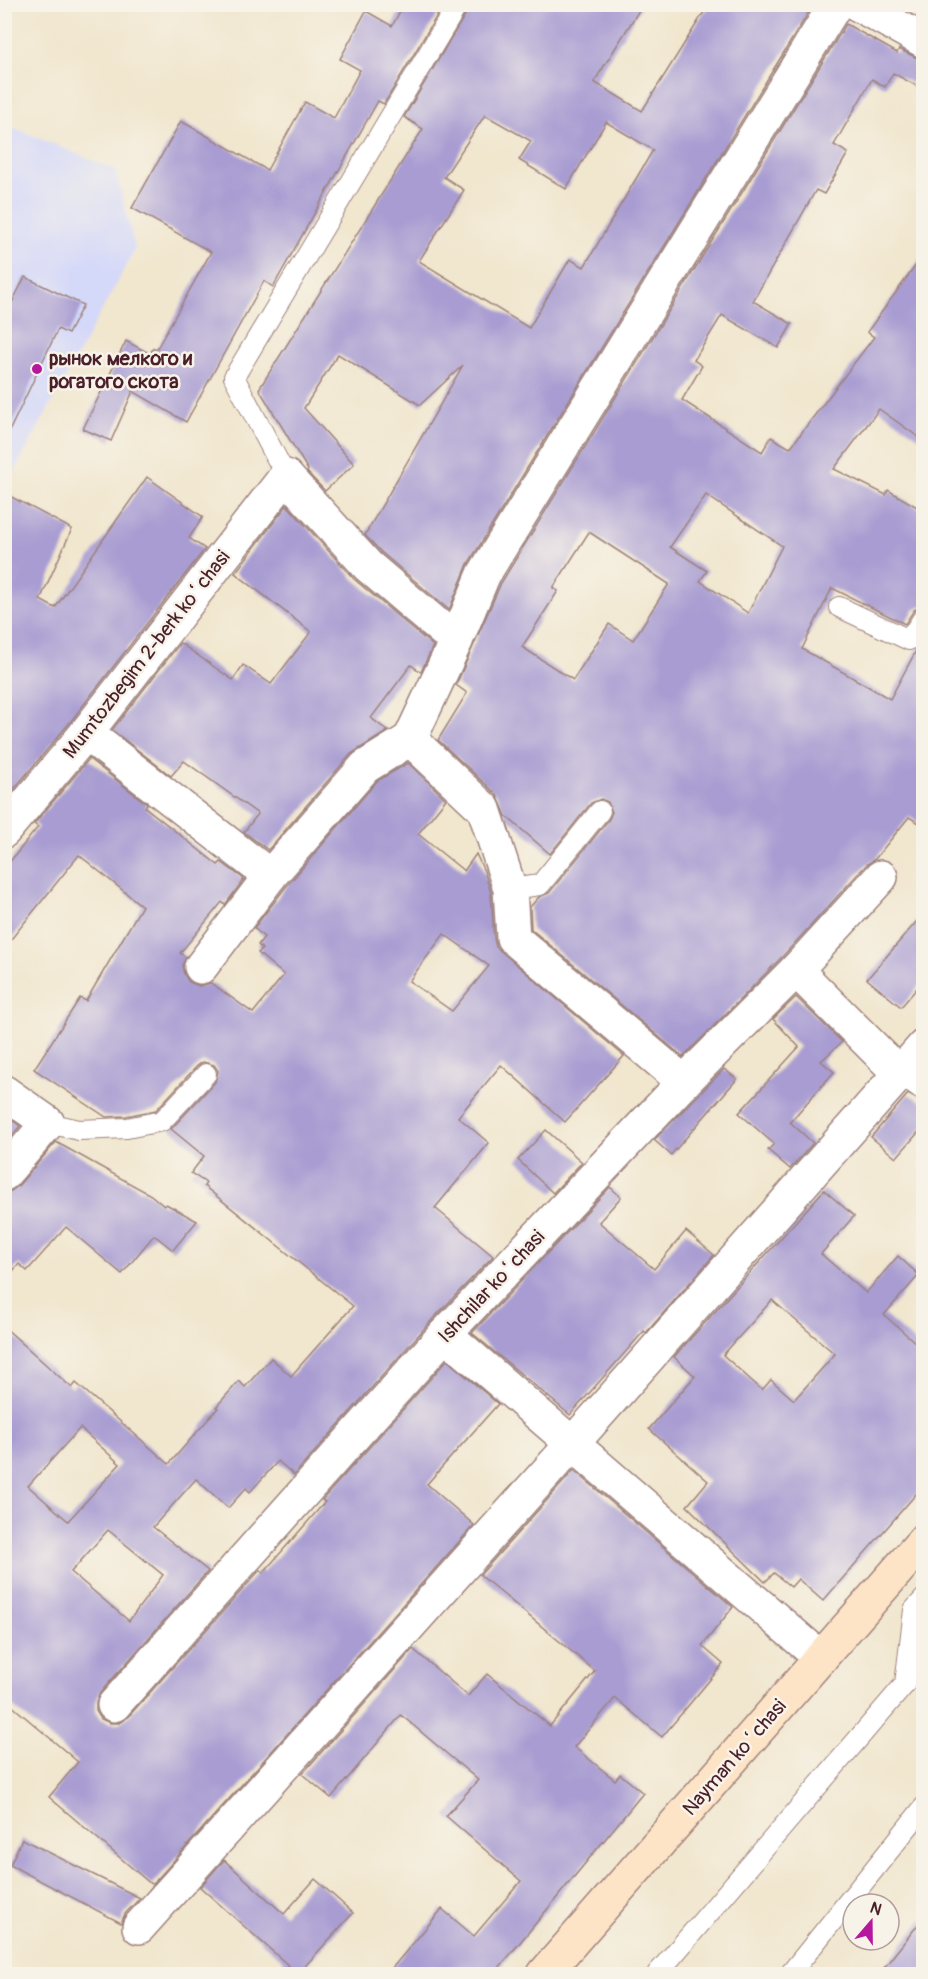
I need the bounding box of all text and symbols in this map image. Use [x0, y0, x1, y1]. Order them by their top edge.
place label: рынок мелкого и рогатого скота [49, 346, 192, 394]
marker: рынок мелкого и рогатого скота [30, 362, 44, 376]
street label: Mumtozbegim 2-berk koʻchasi [57, 545, 235, 763]
street label: Ishchilar koʻchasi [433, 1225, 550, 1348]
street label: Nayman koʻchasi [677, 1694, 792, 1821]
north arrow [841, 1892, 901, 1952]
text: N [867, 1898, 884, 1920]

